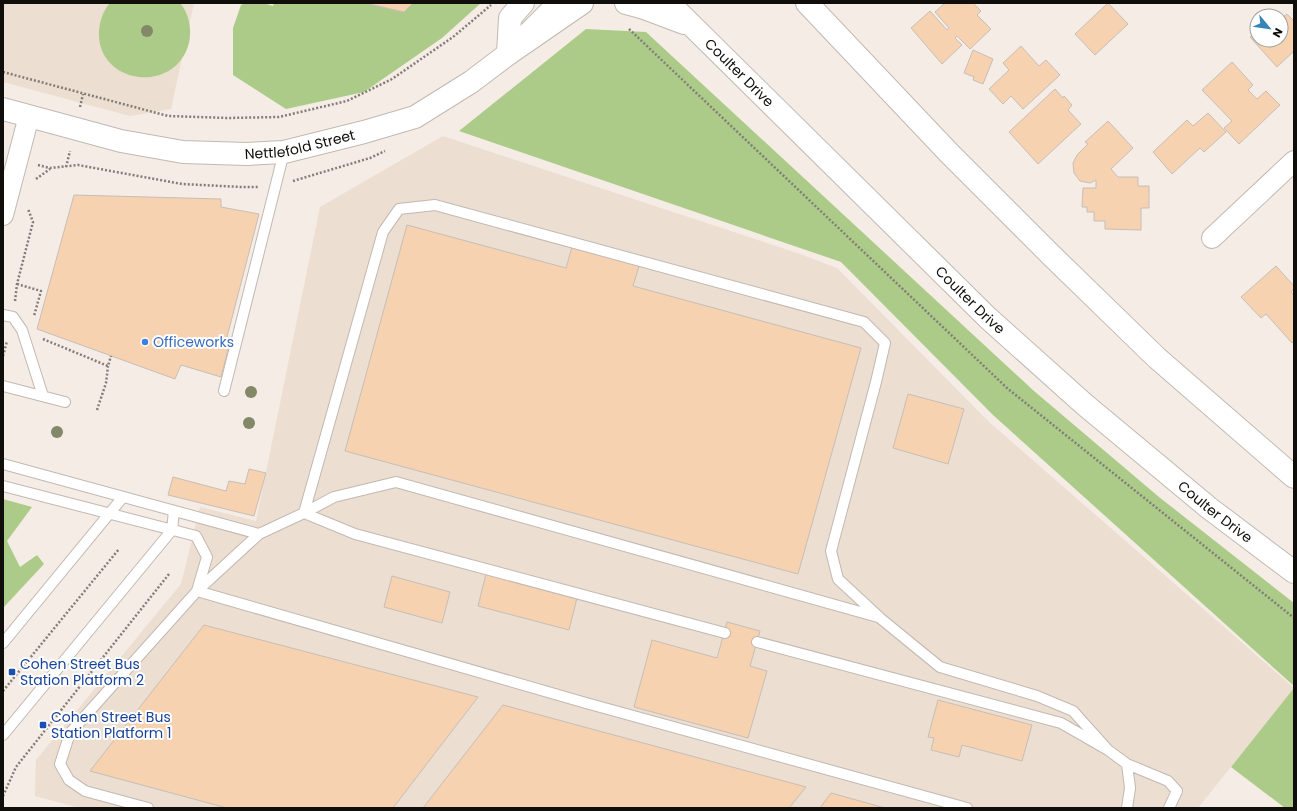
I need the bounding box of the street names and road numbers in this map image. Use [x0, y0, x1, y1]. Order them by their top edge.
street label: Coulter Drive [700, 34, 779, 112]
street label: Nettlefold Street [244, 125, 357, 164]
street label: Coulter Drive [931, 261, 1010, 339]
street label: Coulter Drive [1173, 476, 1257, 548]

